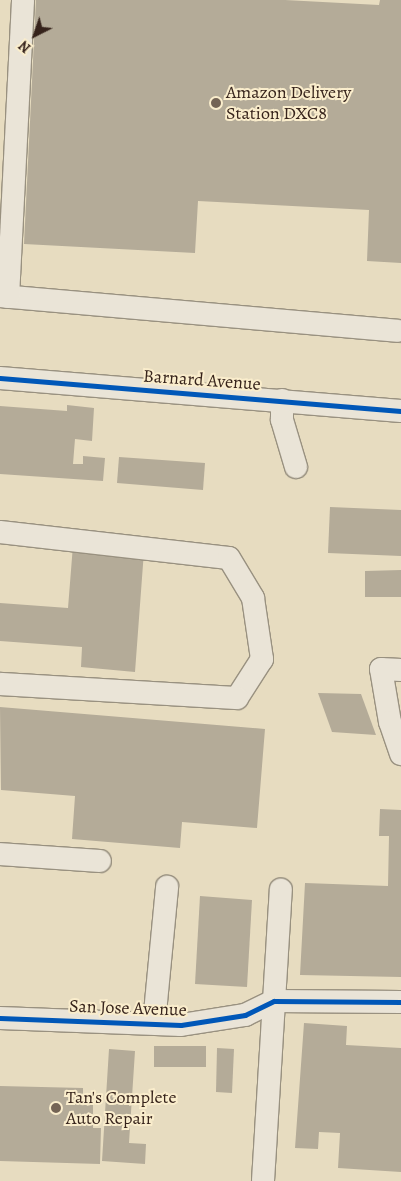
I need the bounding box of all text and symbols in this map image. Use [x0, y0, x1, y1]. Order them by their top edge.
north arrow [10, 10, 60, 60]
text: N [15, 36, 35, 57]
place label: Amazon Delivery Station DXC8 [226, 82, 351, 125]
marker: Amazon Delivery Station DXC8 [210, 97, 222, 109]
street label: Barnard Avenue [142, 365, 262, 395]
street label: San Jose Avenue [69, 995, 187, 1021]
place label: Tan's Complete Auto Repair [66, 1087, 177, 1130]
marker: Tan's Complete Auto Repair [50, 1102, 62, 1114]

